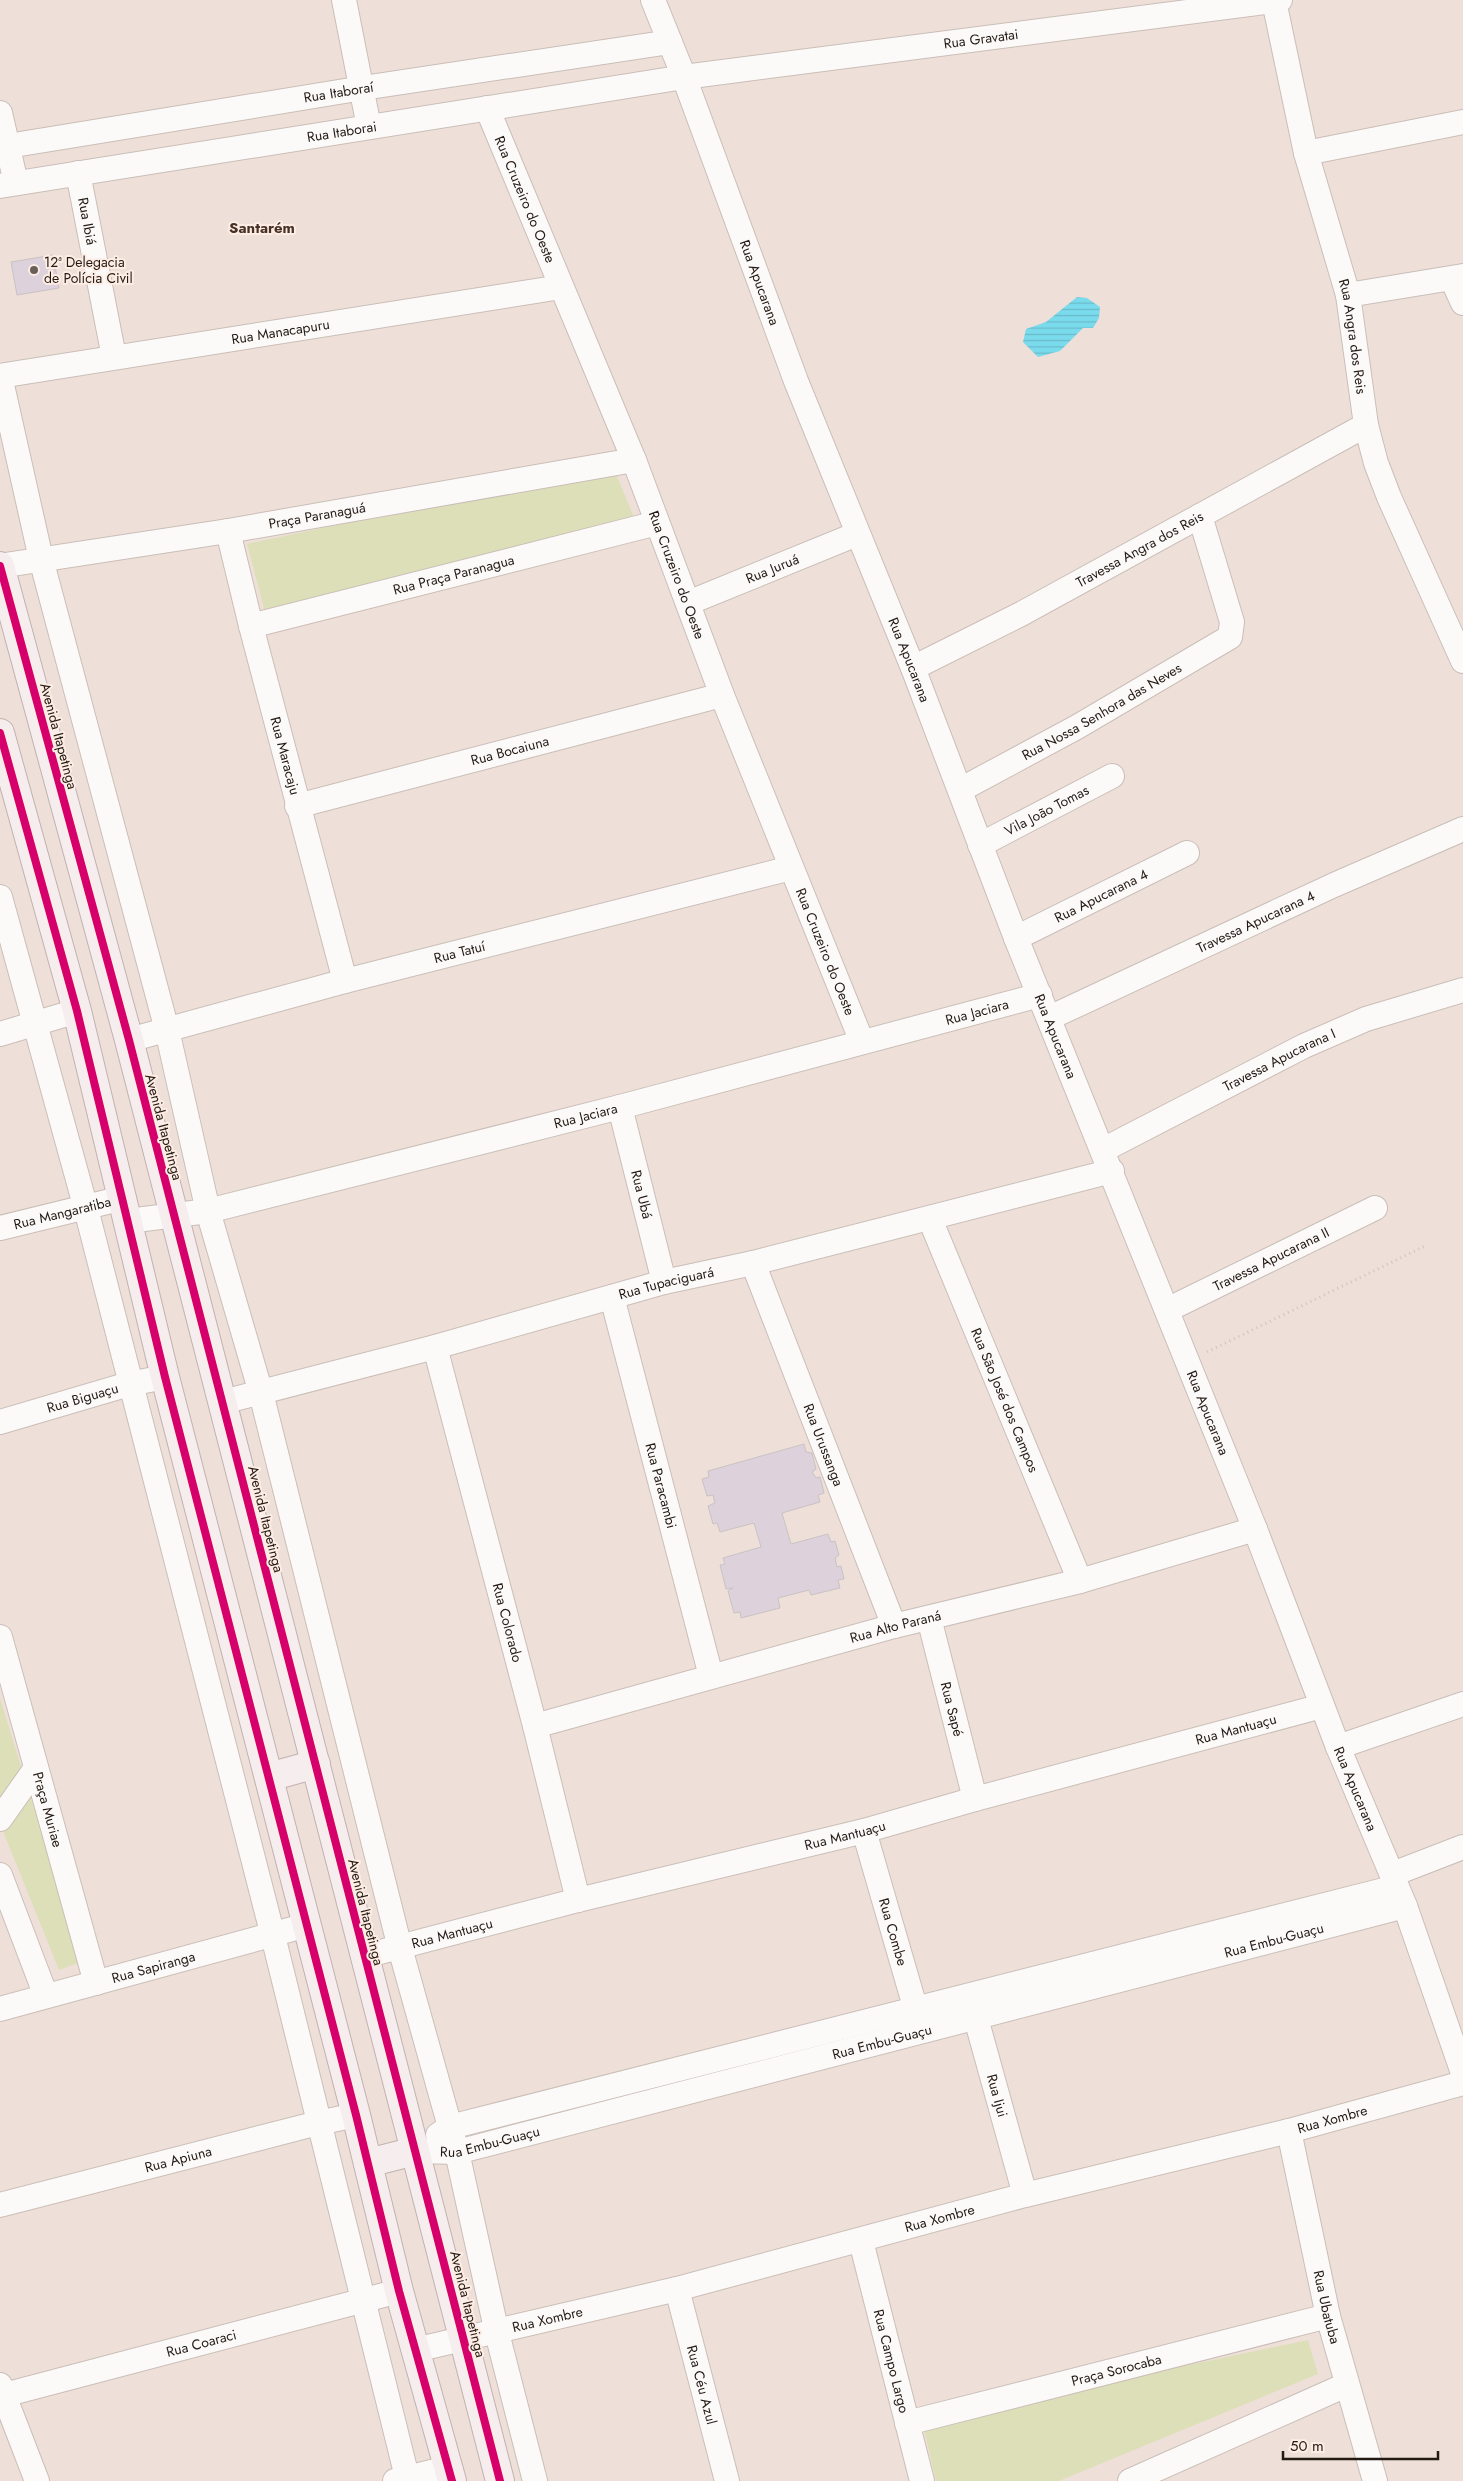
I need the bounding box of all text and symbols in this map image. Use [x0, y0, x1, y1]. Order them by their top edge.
street label: Rua Gravatai [942, 24, 1019, 53]
street label: Rua Itaboraí [302, 76, 376, 108]
street label: Rua Itaborai [305, 116, 378, 147]
street label: Rua Cruzeiro do Oeste [490, 133, 561, 266]
street label: Rua Ibiá [73, 196, 102, 247]
district label: Santarém [229, 217, 295, 239]
street label: Rua Apucarana [735, 237, 785, 328]
place label: 12ª Delegacia de Polícia Civil [44, 252, 133, 288]
marker: 12ª Delegacia de Polícia Civil [28, 264, 40, 276]
street label: Rua Angra dos Reis [1334, 276, 1372, 396]
street label: Rua Manacapuru [230, 314, 331, 349]
street label: Praça Paranaguá [267, 497, 367, 534]
street label: Travessa Angra dos Reis [1072, 506, 1207, 592]
street label: Rua Cruzeiro do Oeste [644, 508, 710, 642]
street label: Rua Juruá [743, 549, 802, 588]
street label: Rua Praça Paranagua [391, 550, 516, 600]
street label: Rua Apucarana [883, 614, 935, 705]
street label: Rua Nossa Senhora das Neves [1018, 658, 1186, 765]
street label: Avenida Itapetinga [35, 681, 83, 791]
street label: Rua Maracaju [265, 715, 305, 797]
street label: Rua Bocaiuna [469, 731, 551, 770]
street label: Vila João Tomas [1001, 780, 1093, 841]
street label: Rua Apucarana 4 [1051, 864, 1151, 927]
street label: Rua Cruzeiro do Oeste [791, 885, 860, 1018]
street label: Travessa Apucarana 4 [1193, 885, 1318, 958]
street label: Rua Tatuí [432, 936, 489, 968]
street label: Rua Apucarana [1030, 991, 1082, 1082]
street label: Rua Jaciara [943, 994, 1011, 1030]
street label: Travessa Apucarana I [1219, 1023, 1339, 1096]
street label: Avenida Itapetinga [140, 1072, 188, 1182]
street label: Rua Jaciara [552, 1098, 619, 1133]
street label: Rua Ubá [626, 1168, 658, 1221]
street label: Rua Mangaratiba [11, 1191, 113, 1234]
street label: Travessa Apucarana II [1210, 1222, 1333, 1296]
street label: Rua Tupaciguará [616, 1262, 716, 1304]
street label: Rua São José dos Campos [966, 1325, 1044, 1476]
street label: Rua Apucarana [1182, 1367, 1234, 1458]
street label: Rua Biguaçu [44, 1378, 121, 1418]
street label: Rua Urussanga [798, 1401, 849, 1489]
street label: Rua Paracambi [641, 1441, 682, 1531]
street label: Avenida Itapetinga [243, 1464, 289, 1574]
street label: Rua Colorado [488, 1581, 528, 1665]
street label: Rua Alto Paraná [848, 1605, 943, 1648]
street label: Rua Sapé [936, 1680, 969, 1739]
street label: Rua Mantuaçu [1193, 1709, 1279, 1750]
street label: Rua Apucarana [1329, 1744, 1382, 1834]
street label: Praça Muriae [28, 1769, 68, 1850]
street label: Rua Mantuaçu [802, 1815, 888, 1855]
street label: Avenida Itapetinga [343, 1857, 389, 1967]
street label: Rua Combe [874, 1896, 913, 1968]
street label: Rua Mantuaçu [409, 1913, 495, 1953]
street label: Rua Embu-Guaçu [1222, 1918, 1326, 1963]
street label: Rua Sapiranga [109, 1946, 197, 1988]
street label: Rua Embu-Guaçu [830, 2019, 934, 2064]
street label: Rua Ijui [982, 2072, 1013, 2119]
street label: Rua Xombre [1295, 2100, 1370, 2138]
street label: Rua Embu-Guaçu [440, 2121, 542, 2162]
street label: Rua Apiuna [143, 2141, 214, 2177]
street label: Rua Xombre [902, 2199, 977, 2237]
street label: Avenida Itapetinga [445, 2249, 491, 2359]
street label: Rua Ubatuba [1309, 2268, 1345, 2346]
street label: Rua Xombre [510, 2301, 585, 2337]
street label: Rua Campo Largo [869, 2307, 914, 2416]
street label: Rua Coaraci [164, 2324, 239, 2362]
street label: Rua Céu Azul [682, 2343, 722, 2427]
street label: Praça Sorocaba [1069, 2349, 1164, 2391]
scale bar [1283, 2428, 1438, 2460]
text: 50 m [1290, 2435, 1324, 2457]

